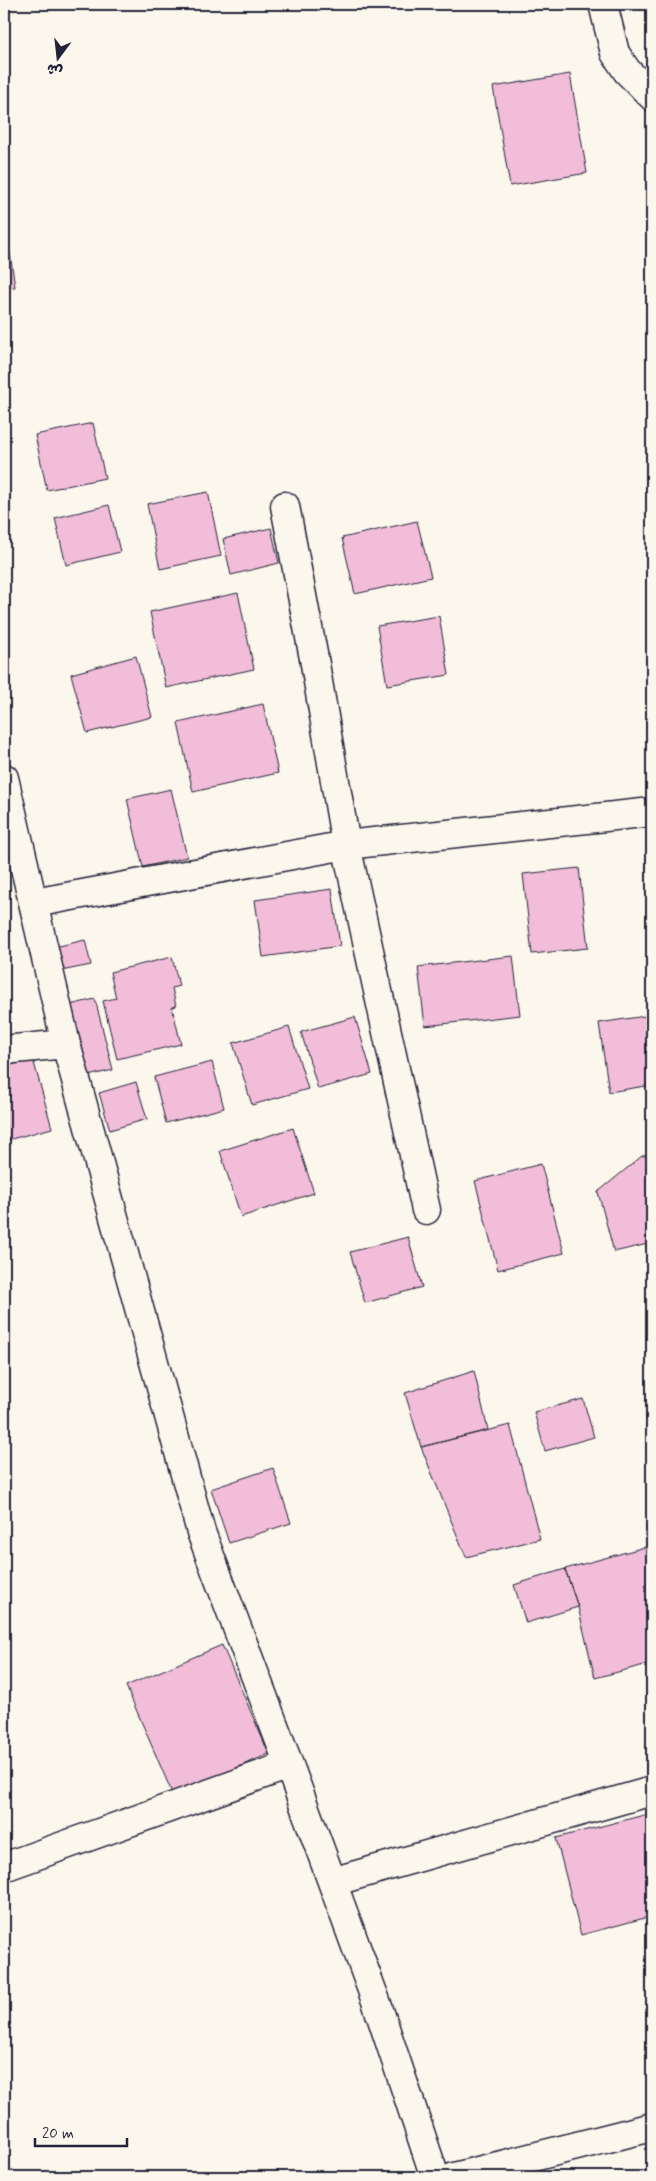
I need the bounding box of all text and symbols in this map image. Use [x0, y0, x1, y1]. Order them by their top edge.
north arrow [32, 32, 82, 82]
text: ش [45, 59, 65, 80]
scale bar [35, 2116, 128, 2148]
text: 20 m [42, 2124, 74, 2144]

